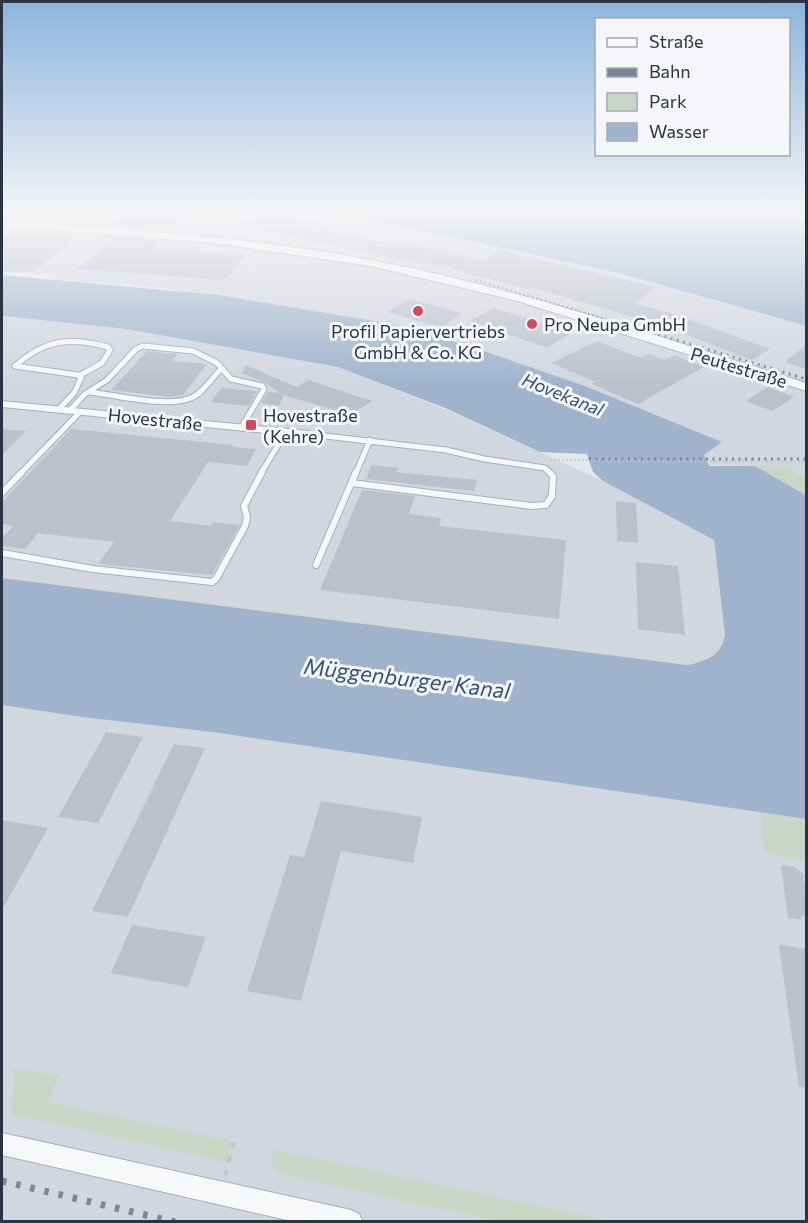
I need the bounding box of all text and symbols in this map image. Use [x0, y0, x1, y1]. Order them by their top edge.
legend [595, 18, 790, 156]
text: Straße [649, 30, 704, 52]
text: Bahn [649, 60, 691, 82]
text: Park [649, 90, 687, 112]
text: Wasser [649, 120, 709, 142]
marker: Profil Papiervertriebs GmbH & Co. KG [411, 304, 425, 318]
place label: Pro Neupa GmbH [544, 313, 686, 335]
marker: Pro Neupa GmbH [525, 317, 539, 331]
place label: Profil Papiervertriebs GmbH & Co. KG [331, 320, 505, 363]
street label: Peutestraße [688, 342, 790, 392]
water label: Hovekanal [519, 368, 607, 420]
street label: Hovestraße [107, 403, 203, 435]
place label: Hovestraße (Kehre) [263, 404, 358, 447]
marker: Hovestraße (Kehre) [244, 418, 258, 432]
water label: Müggenburger Kanal [302, 652, 512, 704]

